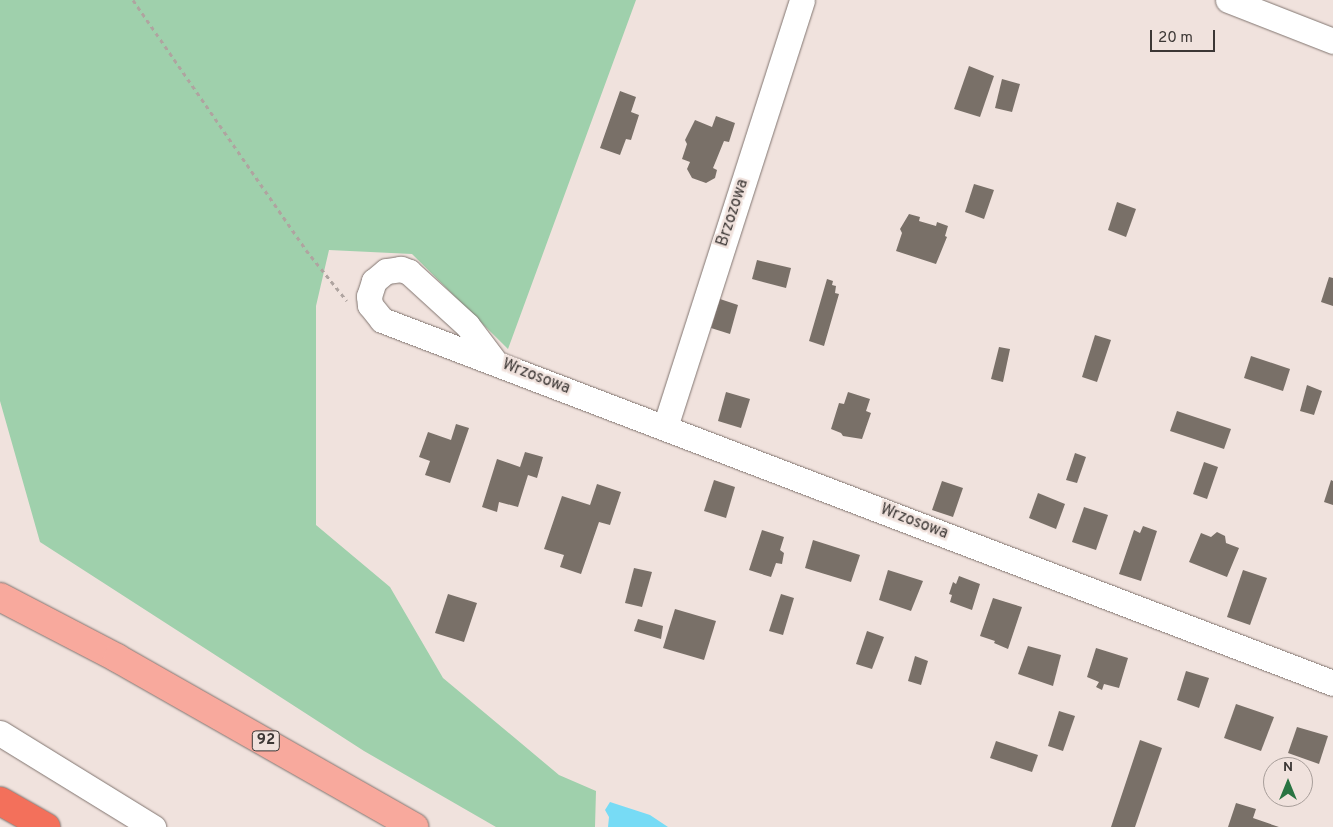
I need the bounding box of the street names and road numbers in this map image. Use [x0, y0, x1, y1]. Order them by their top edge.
street label: Brzozowa [713, 177, 753, 249]
street label: Wrzosowa [499, 355, 573, 399]
street label: Wrzosowa [877, 500, 951, 544]
road number: 92 [251, 728, 281, 754]

